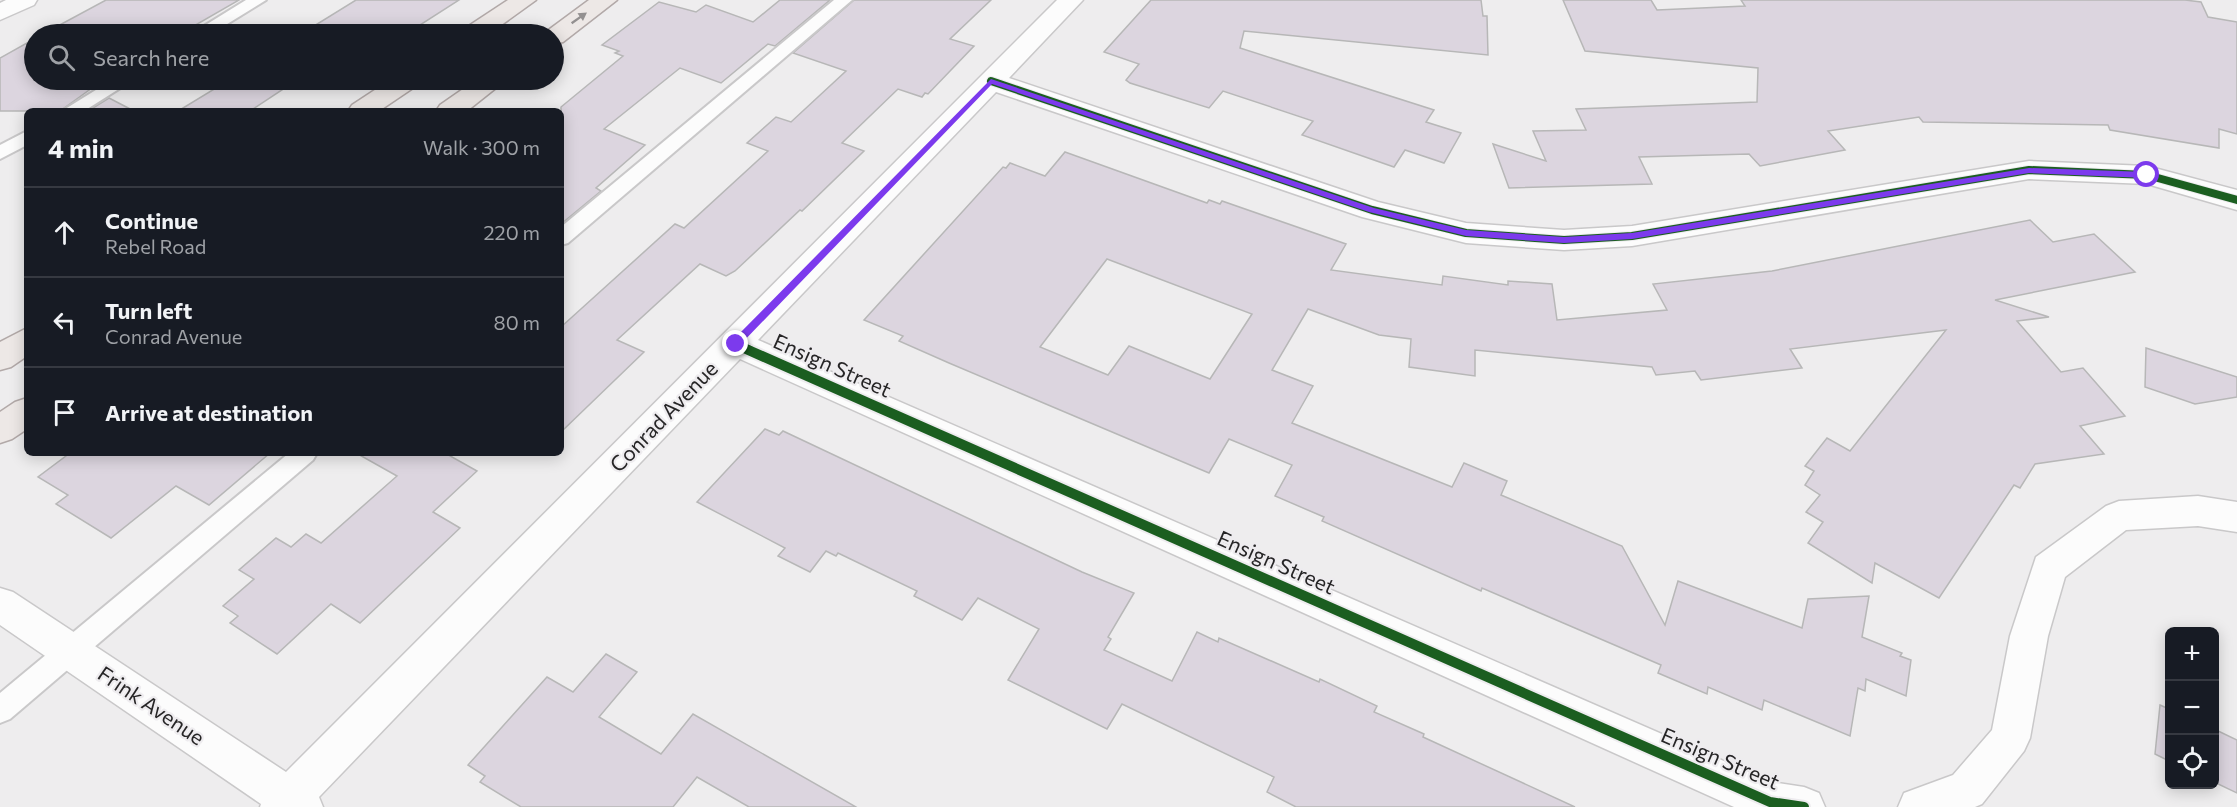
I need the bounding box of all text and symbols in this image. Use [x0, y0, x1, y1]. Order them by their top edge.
one-way arrow [571, 12, 587, 24]
search box [24, 24, 564, 90]
icon: search [45, 41, 78, 74]
text: Search here [93, 44, 209, 71]
text: 4 min [48, 132, 114, 163]
text: Walk · 300 m [423, 135, 540, 159]
route start [2133, 161, 2159, 187]
text: Continue [105, 207, 198, 234]
icon: ahead [48, 216, 81, 249]
text: 220 m [484, 220, 540, 244]
text: Rebel Road [105, 234, 206, 258]
text: Turn left [105, 297, 192, 324]
icon: left [48, 306, 81, 339]
text: 80 m [494, 310, 540, 334]
text: Conrad Avenue [105, 324, 242, 348]
street label: Ensign Street [770, 328, 895, 402]
route end [722, 330, 748, 356]
street label: Conrad Avenue [604, 355, 722, 477]
icon: arrive [48, 396, 81, 429]
text: Arrive at destination [105, 399, 313, 426]
street label: Ensign Street [1214, 525, 1339, 599]
map controls [2165, 627, 2219, 789]
button: + [2165, 627, 2219, 681]
street label: Frink Avenue [94, 660, 210, 750]
button: − [2165, 681, 2219, 735]
street label: Ensign Street [1658, 721, 1784, 794]
button: locate [2165, 735, 2219, 789]

